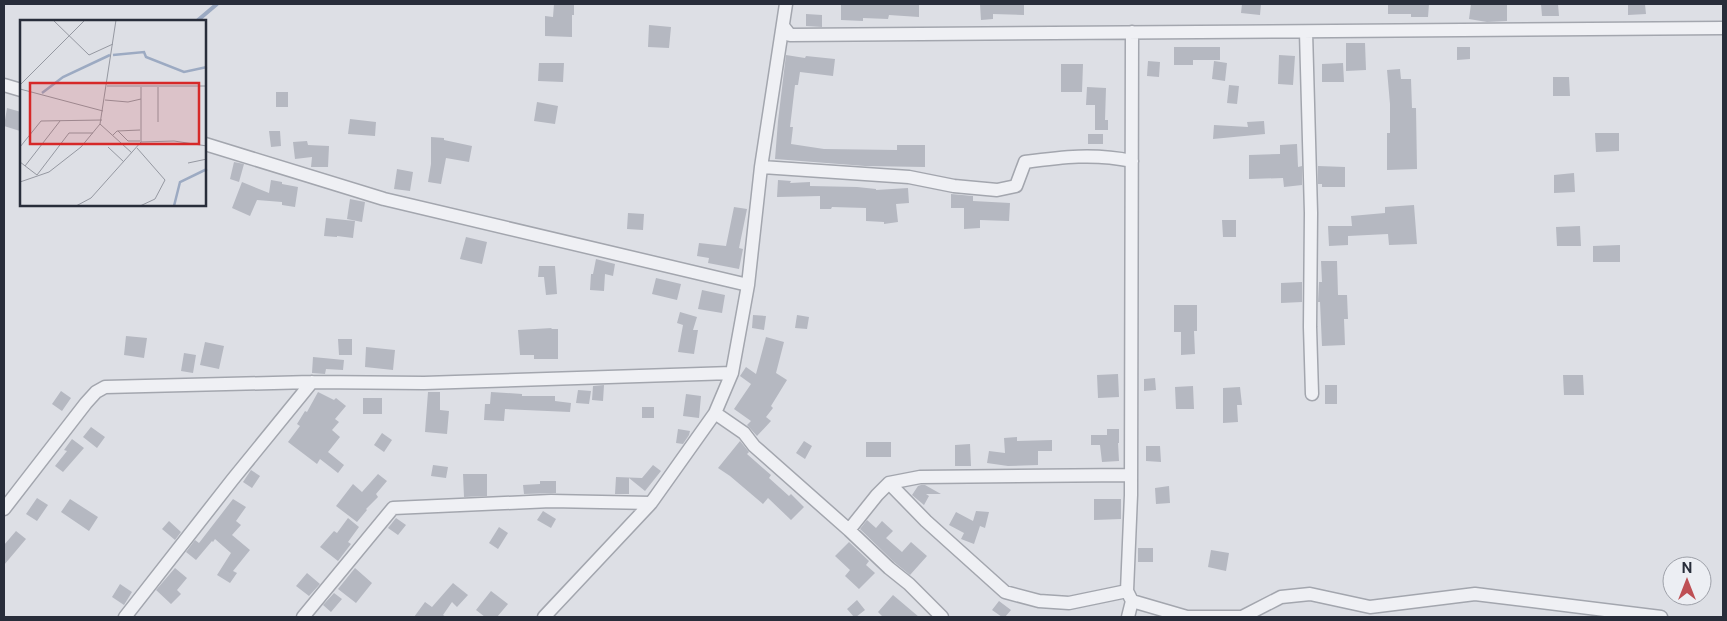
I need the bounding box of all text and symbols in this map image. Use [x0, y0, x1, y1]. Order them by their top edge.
inset map [20, 20, 206, 206]
north arrow [1662, 556, 1712, 606]
text: N [1682, 560, 1692, 576]

